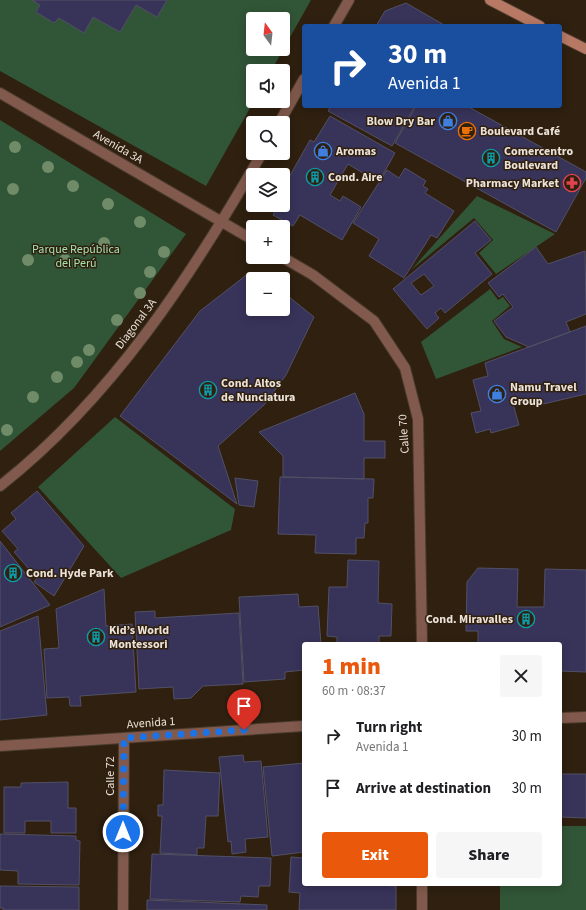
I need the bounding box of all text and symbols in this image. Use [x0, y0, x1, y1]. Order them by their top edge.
north arrow [246, 12, 290, 56]
map controls [246, 12, 290, 316]
text: 30 m [388, 34, 447, 74]
icon: right [322, 40, 374, 92]
button: sound [246, 64, 290, 108]
text: Avenida 1 [388, 71, 461, 96]
shop icon: Blow Dry Bar [438, 111, 458, 131]
place label: Blow Dry Bar [367, 113, 435, 130]
button: search [246, 116, 290, 160]
cafe icon: Boulevard Café [457, 121, 477, 141]
place label: Boulevard Café [480, 123, 560, 140]
street label: Avenida 3A [90, 126, 147, 168]
shop icon: Aromas [313, 141, 333, 161]
place label: Aromas [335, 143, 376, 160]
place label: Comercentro Boulevard [504, 143, 573, 174]
building icon: Comercentro Boulevard [481, 148, 501, 168]
building icon: Cond. Aire [305, 167, 325, 187]
button: layers [246, 168, 290, 212]
place label: Cond. Aire [328, 169, 382, 186]
pharmacy icon: Pharmacy Market [562, 173, 582, 193]
place label: Pharmacy Market [466, 175, 559, 192]
button: + [246, 220, 290, 264]
park label: Parque República del Perú [32, 241, 120, 272]
button: − [246, 272, 290, 316]
street label: Diagonal 3A [111, 295, 161, 353]
place label: Cond. Altos de Nunciatura [221, 375, 295, 406]
place label: Namu Travel Group [510, 379, 577, 410]
building icon: Cond. Altos de Nunciatura [198, 380, 218, 400]
shop icon: Namu Travel Group [487, 384, 507, 404]
street label: Calle 70 [394, 414, 414, 454]
building icon: Cond. Hyde Park [3, 563, 23, 583]
place label: Cond. Hyde Park [26, 565, 114, 582]
building icon: Cond. Miravalles [516, 609, 536, 629]
place label: Cond. Miravalles [426, 611, 513, 628]
place label: Kid’s World Montessori [109, 622, 169, 653]
building icon: Kid’s World Montessori [86, 627, 106, 647]
text: 1 min [322, 649, 381, 684]
button: close [500, 655, 542, 697]
text: 60 m · 08:37 [322, 682, 386, 700]
pin [227, 689, 261, 730]
icon: arrive [233, 695, 255, 717]
street label: Avenida 1 [126, 713, 176, 733]
text: Turn right [356, 717, 422, 738]
icon: right [322, 725, 344, 747]
text: 30 m [512, 726, 542, 747]
text: Avenida 1 [356, 738, 409, 756]
street label: Calle 72 [102, 756, 119, 796]
icon: arrive [322, 777, 344, 799]
text: Arrive at destination [356, 778, 491, 799]
text: 30 m [512, 778, 542, 799]
position arrow [102, 811, 144, 853]
button: Exit [322, 832, 428, 878]
button: Share [436, 832, 542, 878]

